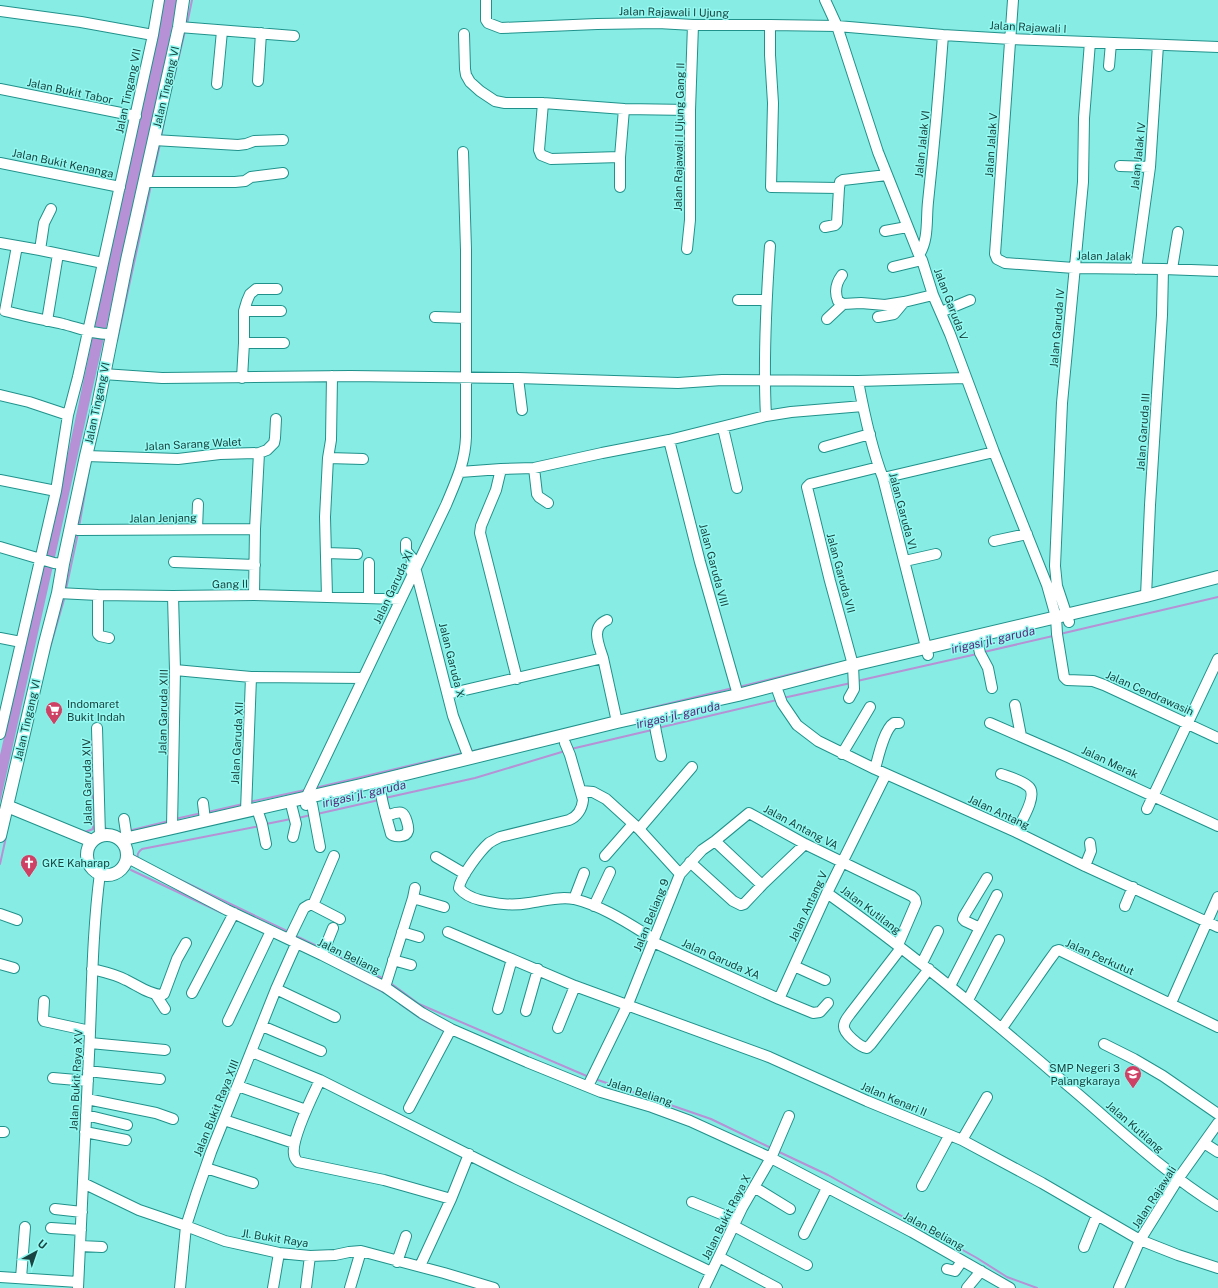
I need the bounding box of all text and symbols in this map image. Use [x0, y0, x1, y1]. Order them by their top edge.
street label: Jalan Rajawali I Ujung [619, 5, 729, 19]
street label: Jalan Rajawali I [989, 19, 1067, 35]
street label: Jalan Tingang VI [151, 45, 181, 129]
street label: Jalan Tingang VII [113, 47, 143, 135]
street label: Jalan Rajawali I Ujung Gang II [672, 62, 686, 212]
street label: Jalan Bukit Tabor [26, 76, 114, 106]
street label: Jalan Jalak VI [913, 110, 931, 178]
street label: Jalan Jalak V [983, 112, 999, 178]
street label: Jalan Jalak IV [1128, 121, 1148, 190]
street label: Jalan Bukit Kenanga [11, 146, 115, 180]
street label: Jalan Jalak [1077, 250, 1131, 262]
street label: Jalan Garuda V [932, 266, 970, 342]
street label: Jalan Garuda IV [1048, 287, 1066, 368]
street label: Jalan Tingang VI [82, 361, 112, 445]
street label: Jalan Garuda III [1134, 393, 1152, 471]
street label: Jalan Sarang Walet [144, 435, 242, 453]
street label: Jalan Garuda VI [887, 471, 919, 551]
street label: Jalan Jenjang [129, 511, 197, 525]
street label: Jalan Garuda VIII [697, 522, 731, 608]
street label: Jalan Garuda VII [825, 532, 857, 614]
street label: Jalan Garuda XI [371, 548, 415, 626]
street label: Gang II [212, 578, 248, 590]
street label: Jalan Garuda X [437, 621, 467, 699]
water label: irigasi jl. garuda [950, 624, 1036, 656]
street label: Jalan Cendrawasih [1104, 668, 1196, 718]
street label: Jalan Garuda XIII [156, 669, 170, 755]
street label: Jalan Tingang VI [12, 678, 42, 762]
place label: Indomaret Bukit Indah [67, 698, 125, 723]
water label: irigasi jl. garuda [635, 699, 721, 731]
supermarket icon: Indomaret Bukit Indah [44, 700, 64, 725]
street label: Jalan Garuda XII [229, 701, 245, 785]
street label: Jalan Garuda XIV [80, 738, 94, 826]
street label: Jalan Merak [1080, 744, 1140, 780]
water label: irigasi jl. garuda [321, 778, 407, 810]
street label: Jalan Antang [966, 793, 1032, 831]
street label: Jalan Antang VA [762, 802, 840, 852]
church icon: GKE Kaharap [19, 853, 39, 878]
place label: GKE Kaharap [42, 857, 110, 869]
street label: Jalan Antang V [787, 868, 830, 943]
street label: Jalan Beliang 9 [631, 877, 671, 953]
street label: Jalan Kutilang [839, 884, 903, 937]
street label: Jalan Beliang [316, 936, 382, 976]
street label: Jalan Garuda XA [680, 936, 762, 982]
street label: Jalan Perkutut [1064, 937, 1136, 977]
street label: Jalan Bukit Raya XV [67, 1029, 85, 1131]
street label: Jalan Bukit Raya XIII [191, 1058, 241, 1158]
place label: SMP Negeri 3 Palangkaraya [1049, 1062, 1120, 1087]
school or university icon: SMP Negeri 3 Palangkaraya [1123, 1064, 1143, 1089]
street label: Jalan Beliang [606, 1076, 674, 1108]
street label: Jalan Kenari II [859, 1080, 929, 1118]
street label: Jalan Kutilang [1104, 1099, 1166, 1155]
street label: Jalan Rajawali [1130, 1164, 1178, 1230]
street label: Jalan Bukit Raya X [699, 1172, 753, 1261]
street label: Jalan Beliang [901, 1209, 967, 1253]
street label: Jl. Bukit Raya [241, 1227, 309, 1249]
north arrow [16, 1232, 56, 1272]
text: U [36, 1237, 49, 1252]

